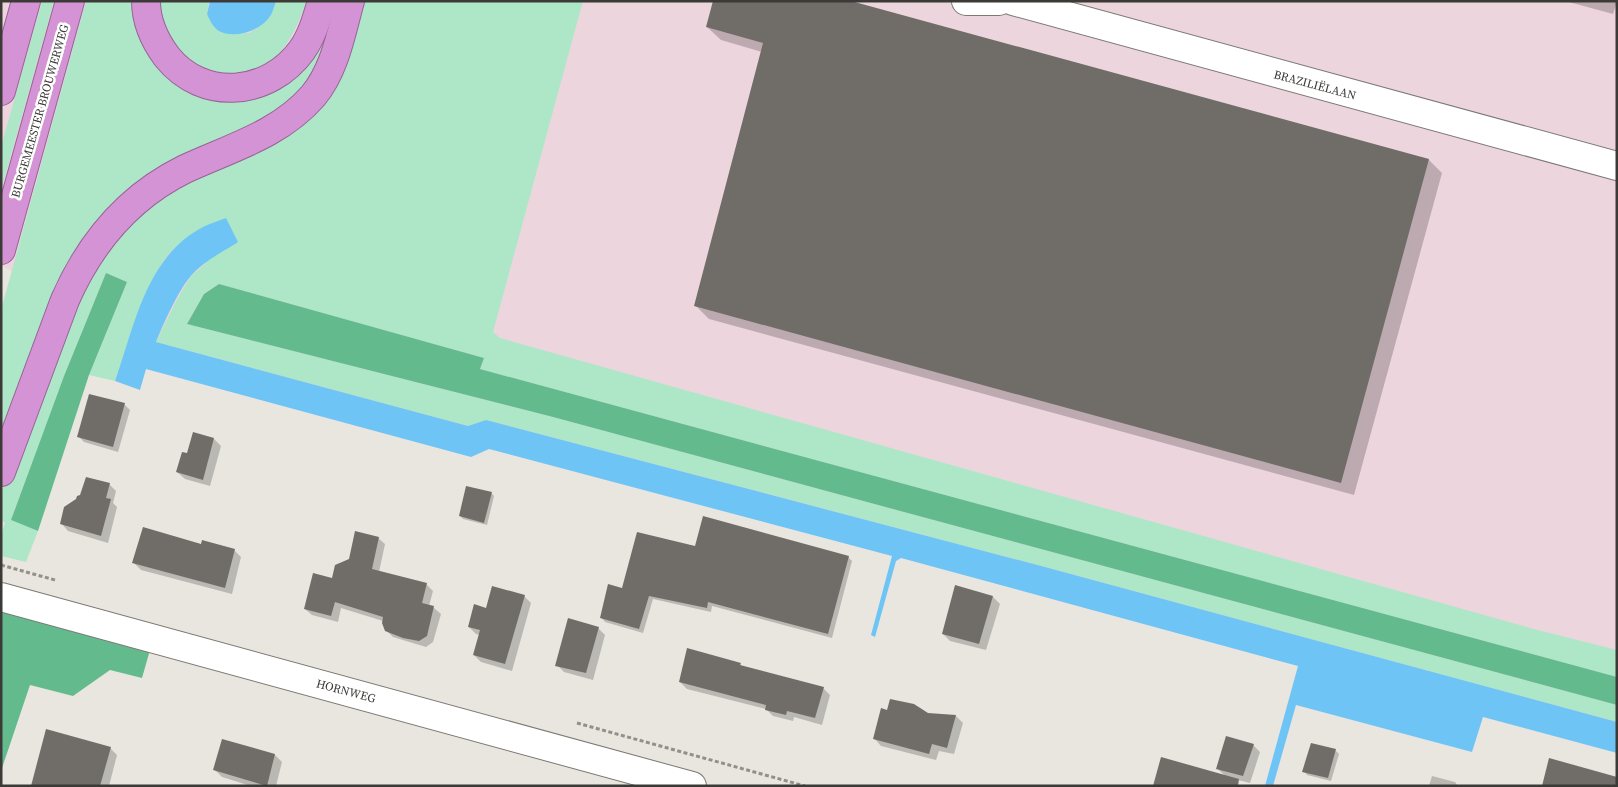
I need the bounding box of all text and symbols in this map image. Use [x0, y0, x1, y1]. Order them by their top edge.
street label: BURGEMEESTER BROUWERWEG [8, 22, 72, 200]
street label: BRAZILIËLAAN [1272, 66, 1358, 104]
street label: HORNWEG [314, 675, 378, 707]

